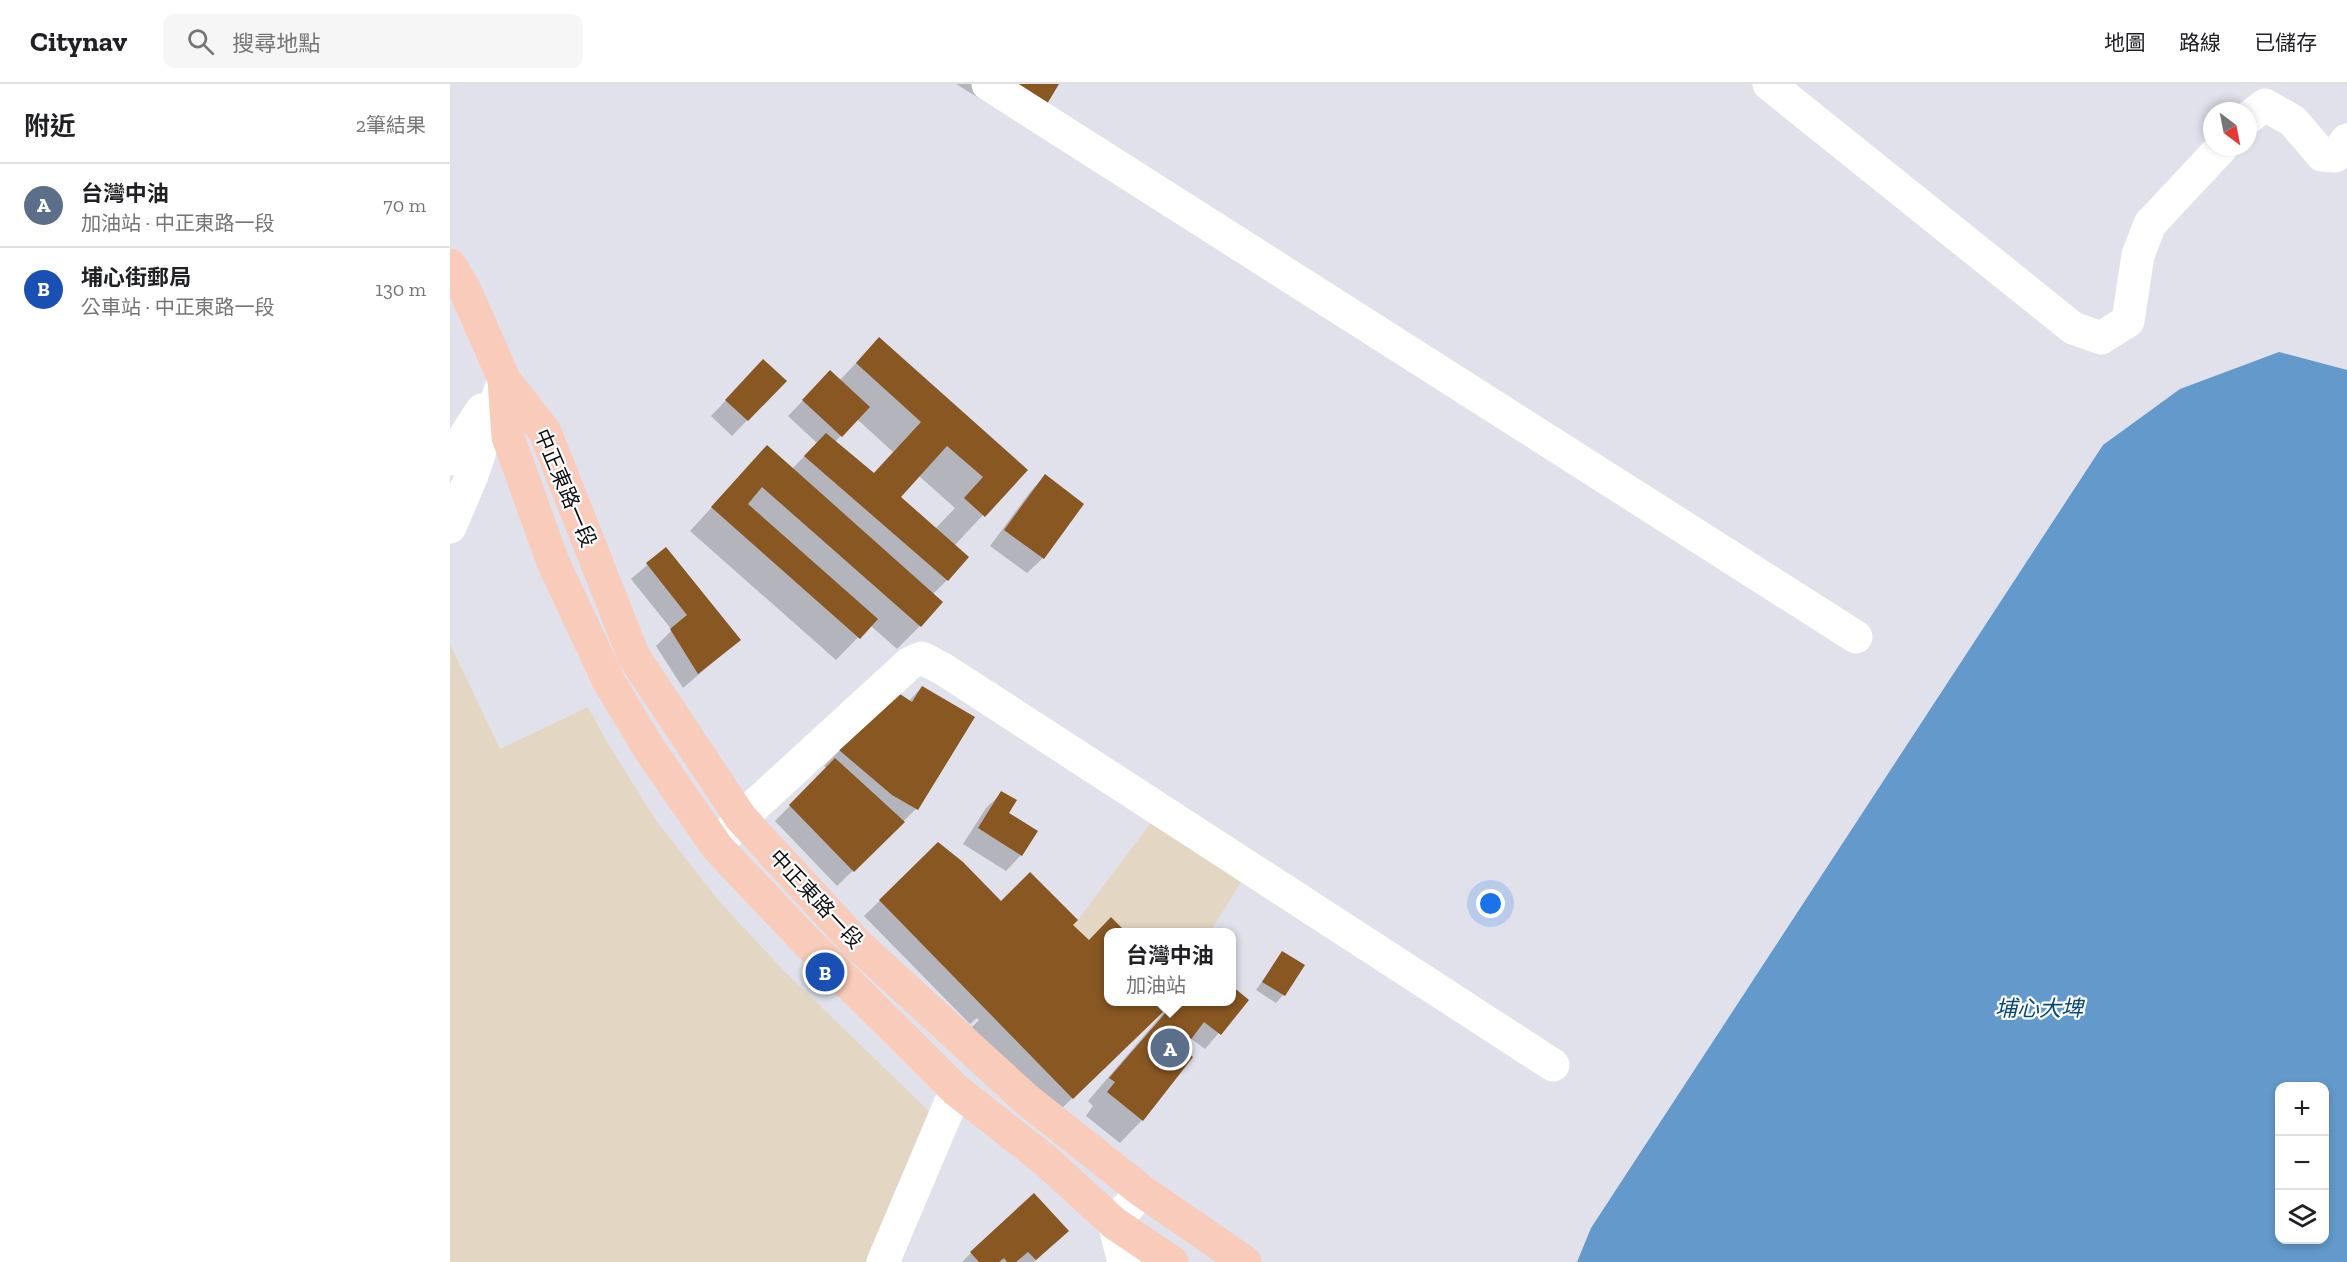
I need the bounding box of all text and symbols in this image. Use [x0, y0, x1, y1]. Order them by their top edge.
search box [163, 14, 583, 68]
text: Citynav [30, 25, 127, 58]
icon: search [184, 25, 217, 58]
text: 搜尋地點 [232, 30, 320, 57]
text: 地圖 [2104, 30, 2146, 55]
text: 路線 [2179, 30, 2221, 55]
text: 已儲存 [2254, 30, 2317, 55]
north arrow [2203, 102, 2257, 156]
text: 附近 [24, 110, 76, 142]
text: 2筆結果 [356, 113, 426, 137]
text: 台灣中油 [81, 180, 169, 207]
text: A [37, 193, 50, 217]
text: 70 m [383, 193, 426, 217]
text: 加油站 · 中正東路一段 [81, 211, 274, 235]
text: 埔心街郵局 [81, 264, 191, 291]
text: B [37, 277, 50, 301]
text: 130 m [375, 277, 426, 301]
text: 公車站 · 中正東路一段 [81, 295, 274, 319]
street label: 中正東路一段 [529, 425, 602, 551]
street label: 中正東路一段 [764, 844, 868, 953]
your location [1476, 889, 1505, 918]
popup [1104, 928, 1236, 1006]
text: 台灣中油 [1126, 942, 1214, 969]
pin: B [806, 950, 844, 994]
text: 加油站 [1126, 973, 1186, 997]
water label: 埔心大埤 [1995, 995, 2086, 1022]
pin: A [1150, 1026, 1190, 1070]
map controls [2275, 1082, 2329, 1244]
button: + [2275, 1082, 2329, 1136]
button: − [2275, 1136, 2329, 1190]
button: layers [2275, 1190, 2329, 1244]

